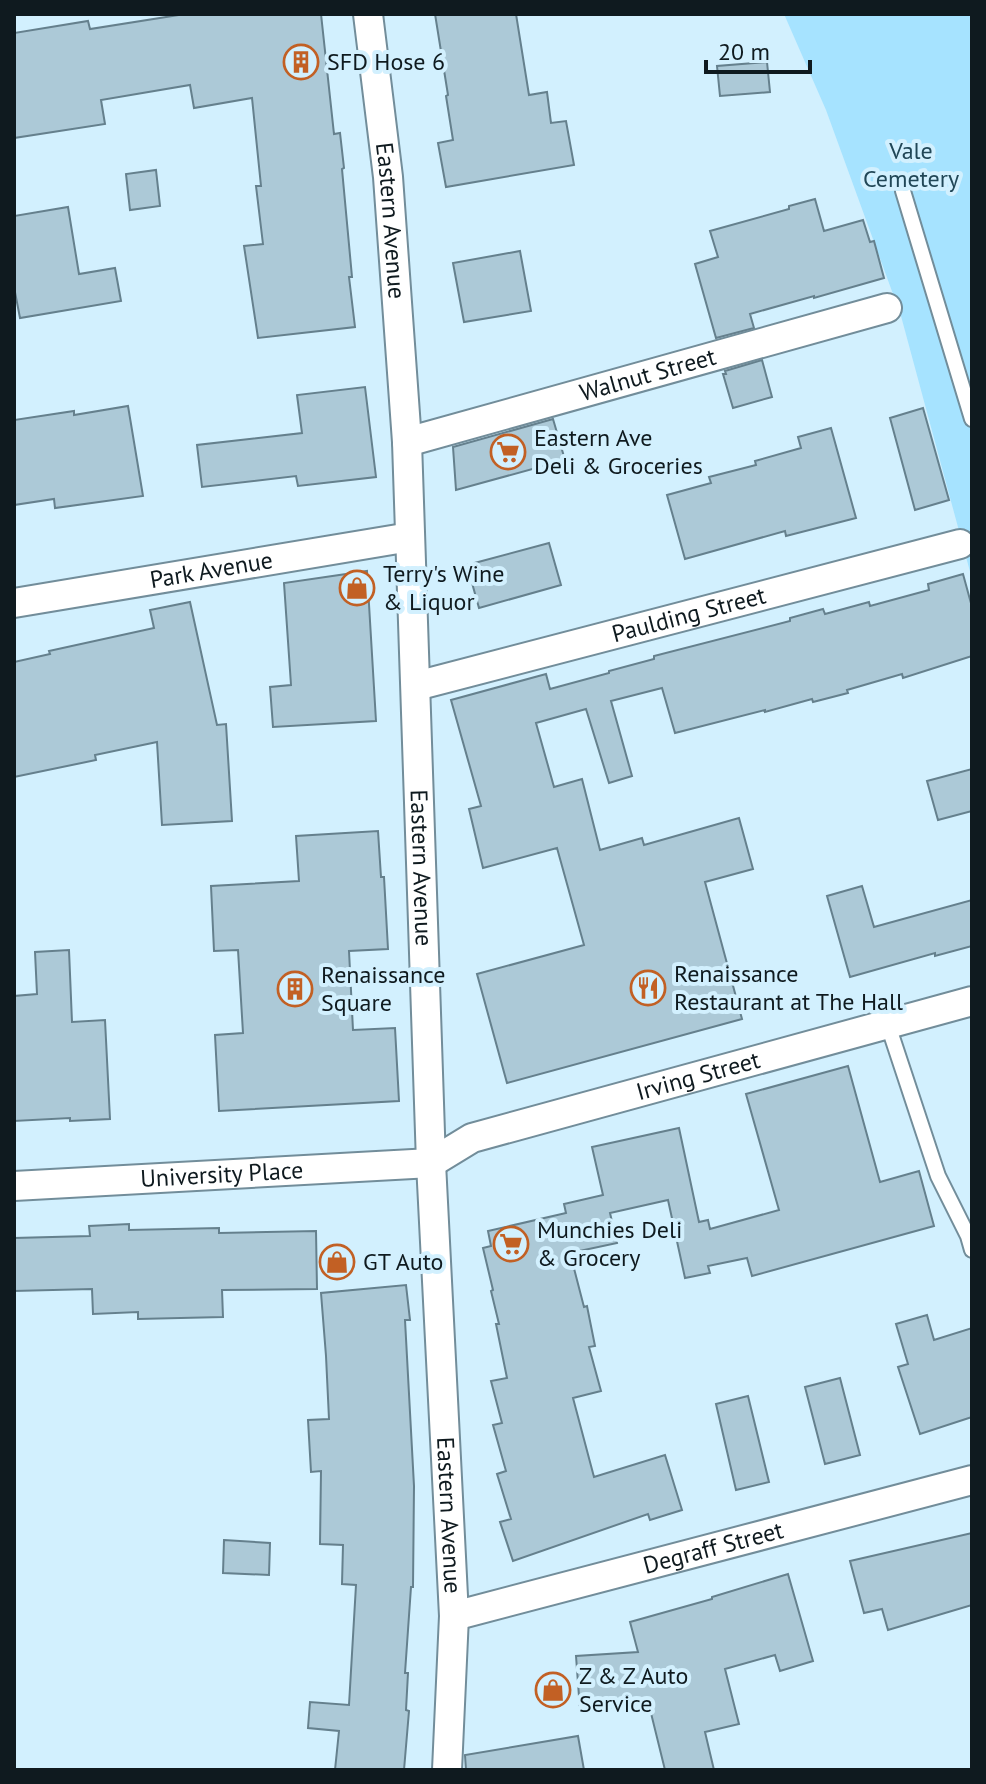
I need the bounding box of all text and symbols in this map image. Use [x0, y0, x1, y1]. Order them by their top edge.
scale bar [706, 24, 810, 74]
text: 20 m [718, 36, 770, 67]
building icon: SFD Hose 6 [282, 43, 320, 81]
place label: SFD Hose 6 [327, 46, 445, 77]
park label: Vale Cemetery [863, 135, 959, 194]
street label: Eastern Avenue [369, 141, 413, 300]
street label: Walnut Street [576, 341, 719, 408]
place label: Eastern Ave Deli & Groceries [534, 422, 703, 481]
supermarket icon: Eastern Ave Deli & Groceries [489, 433, 527, 471]
street label: Park Avenue [147, 544, 275, 595]
place label: Terry's Wine & Liquor [383, 558, 504, 617]
shop icon: Terry's Wine & Liquor [338, 569, 376, 607]
street label: Paulding Street [609, 579, 769, 649]
street label: Eastern Avenue [404, 789, 440, 947]
place label: Renaissance Restaurant at The Hall [674, 958, 903, 1017]
place label: Renaissance Square [321, 959, 446, 1018]
restaurant icon: Renaissance Restaurant at The Hall [629, 969, 667, 1007]
building icon: Renaissance Square [276, 970, 314, 1008]
street label: Irving Street [633, 1044, 763, 1107]
street label: University Place [139, 1154, 304, 1194]
place label: Munchies Deli & Grocery [537, 1214, 682, 1273]
supermarket icon: Munchies Deli & Grocery [492, 1225, 530, 1263]
shop icon: GT Auto [318, 1243, 356, 1281]
place label: GT Auto [363, 1246, 443, 1277]
street label: Eastern Avenue [430, 1436, 469, 1594]
street label: Degraff Street [640, 1514, 787, 1581]
place label: Z & Z Auto Service [579, 1660, 688, 1719]
shop icon: Z & Z Auto Service [534, 1671, 572, 1709]

